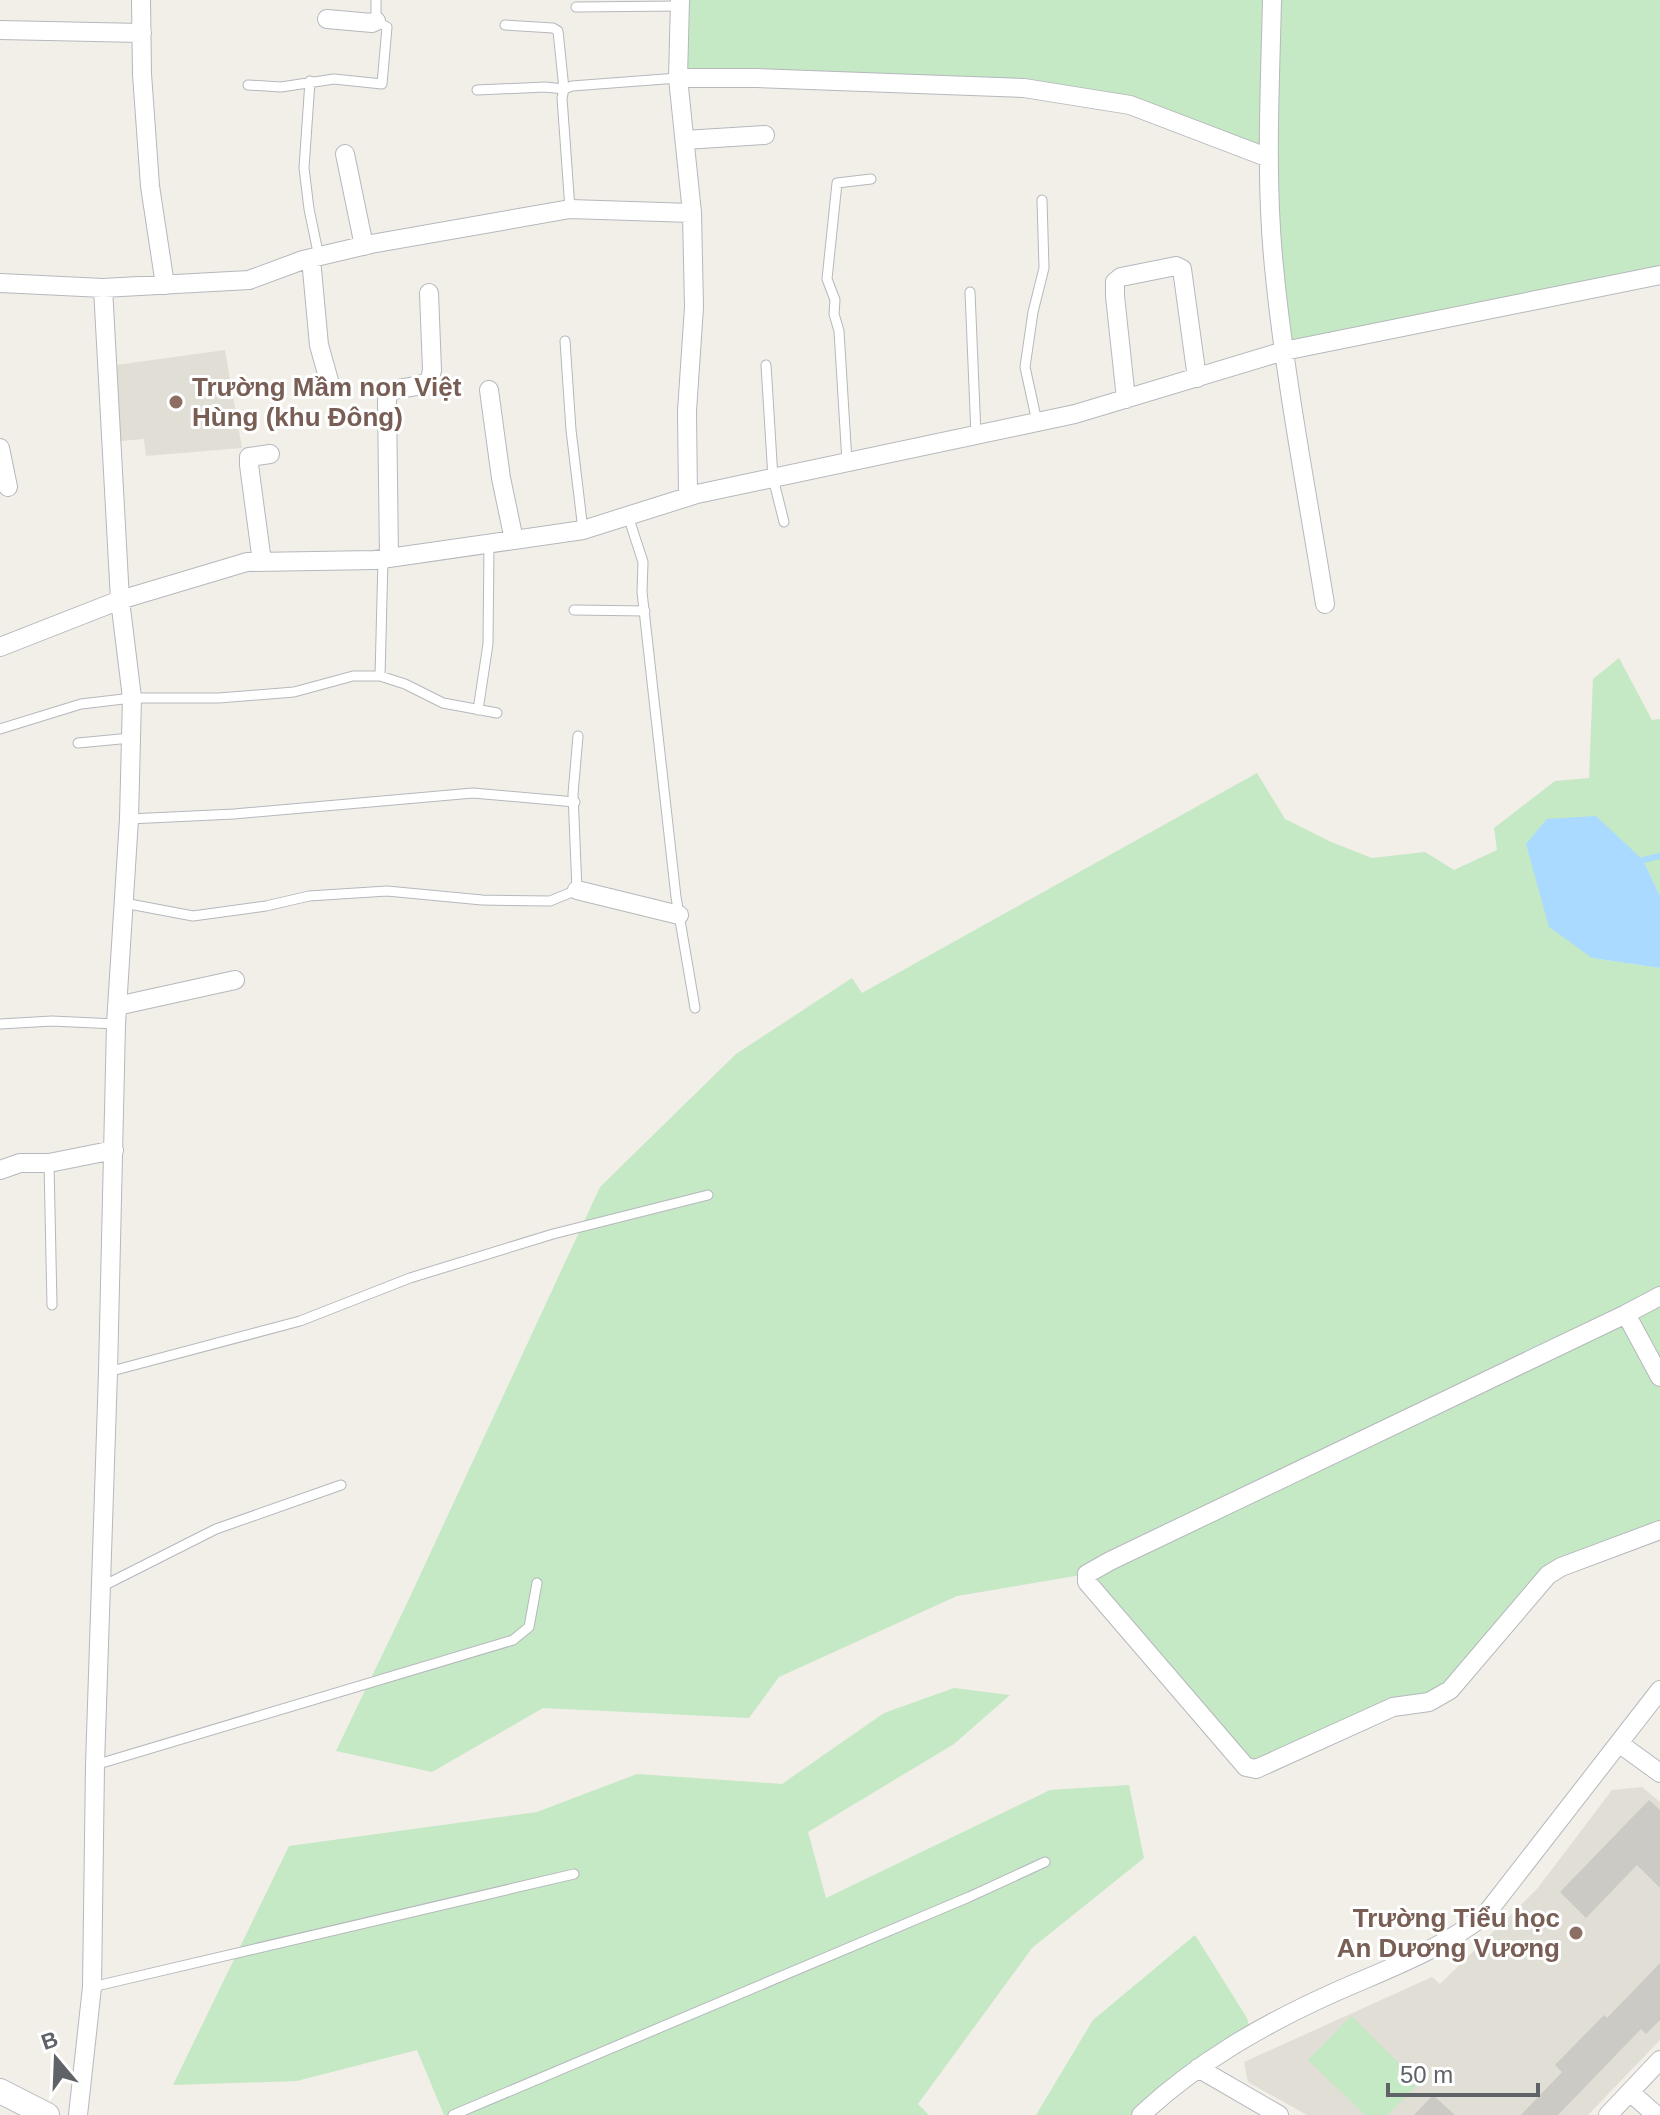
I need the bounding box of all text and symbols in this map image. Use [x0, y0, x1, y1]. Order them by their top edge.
place label: Trường Mầm non Việt Hùng (khu Đông) [192, 372, 462, 432]
marker: Trường Mầm non Việt Hùng (khu Đông) [167, 393, 185, 411]
place label: Trường Tiểu học An Dương Vương [1337, 1903, 1560, 1963]
marker: Trường Tiểu học An Dương Vương [1567, 1924, 1585, 1942]
north arrow [16, 2019, 96, 2099]
text: B [38, 2026, 61, 2055]
scale bar [1388, 2047, 1538, 2097]
text: 50 m [1400, 2061, 1453, 2088]

